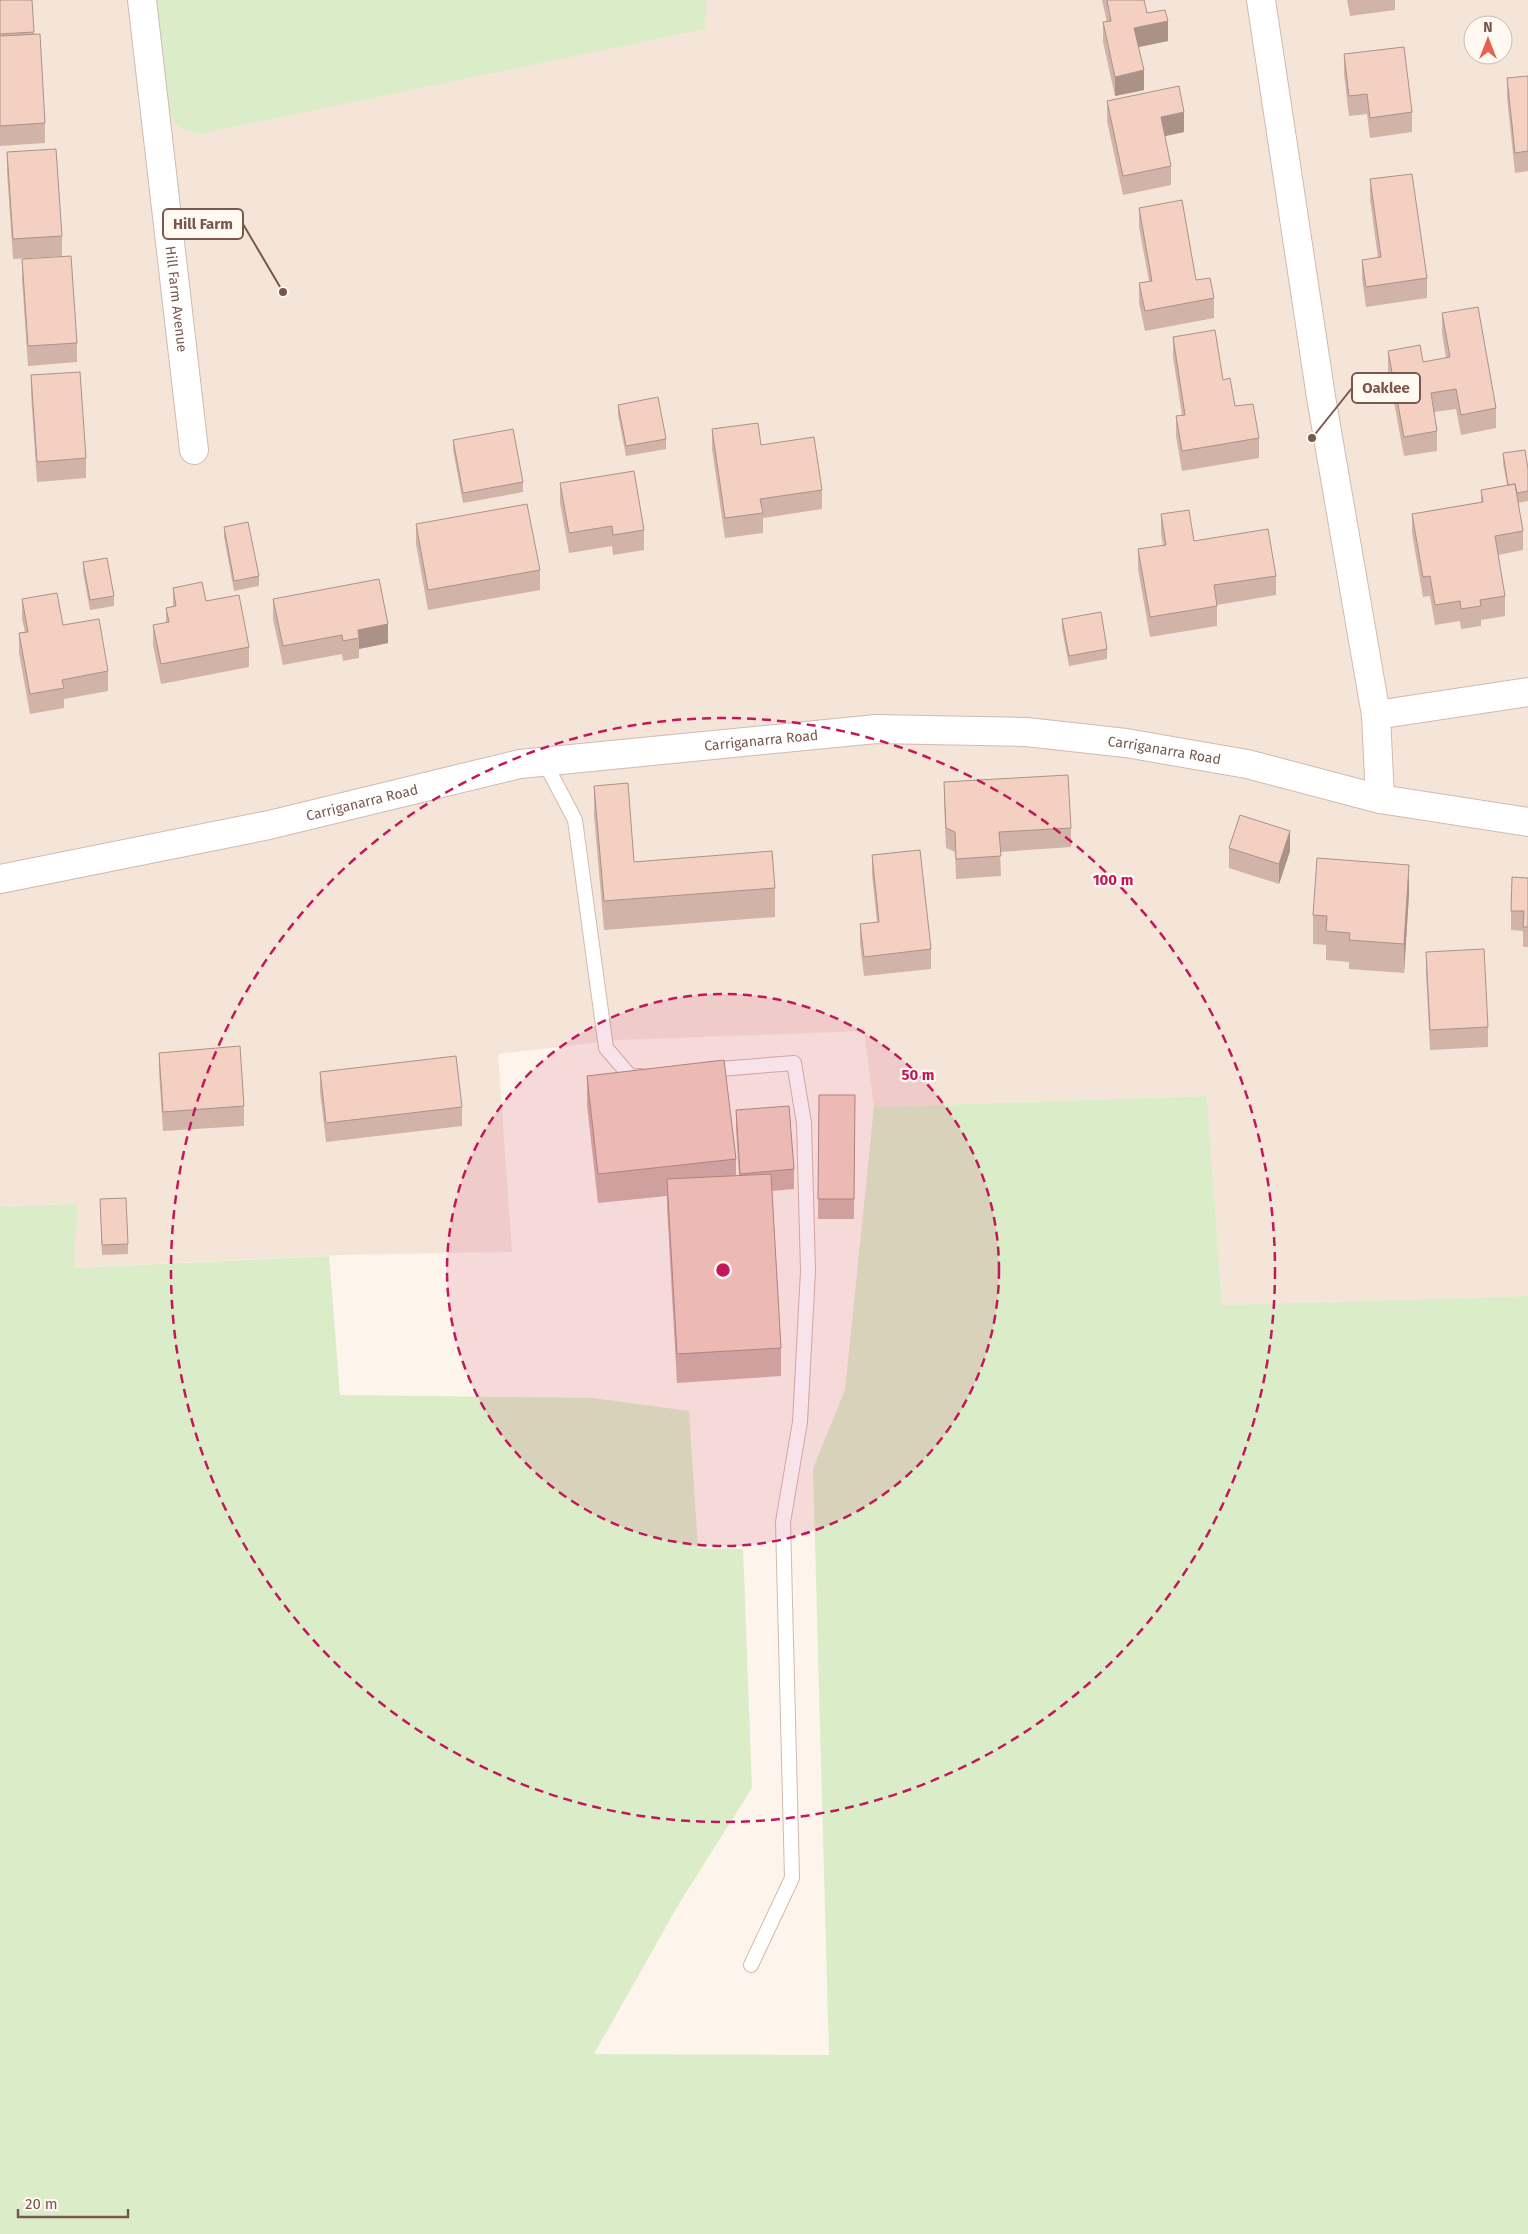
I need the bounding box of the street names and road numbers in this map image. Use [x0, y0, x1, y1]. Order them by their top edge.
street label: Hill Farm Avenue [161, 245, 191, 353]
street label: Carriganarra Road [703, 727, 819, 755]
street label: Carriganarra Road [1107, 733, 1222, 768]
street label: Carriganarra Road [304, 781, 420, 825]

